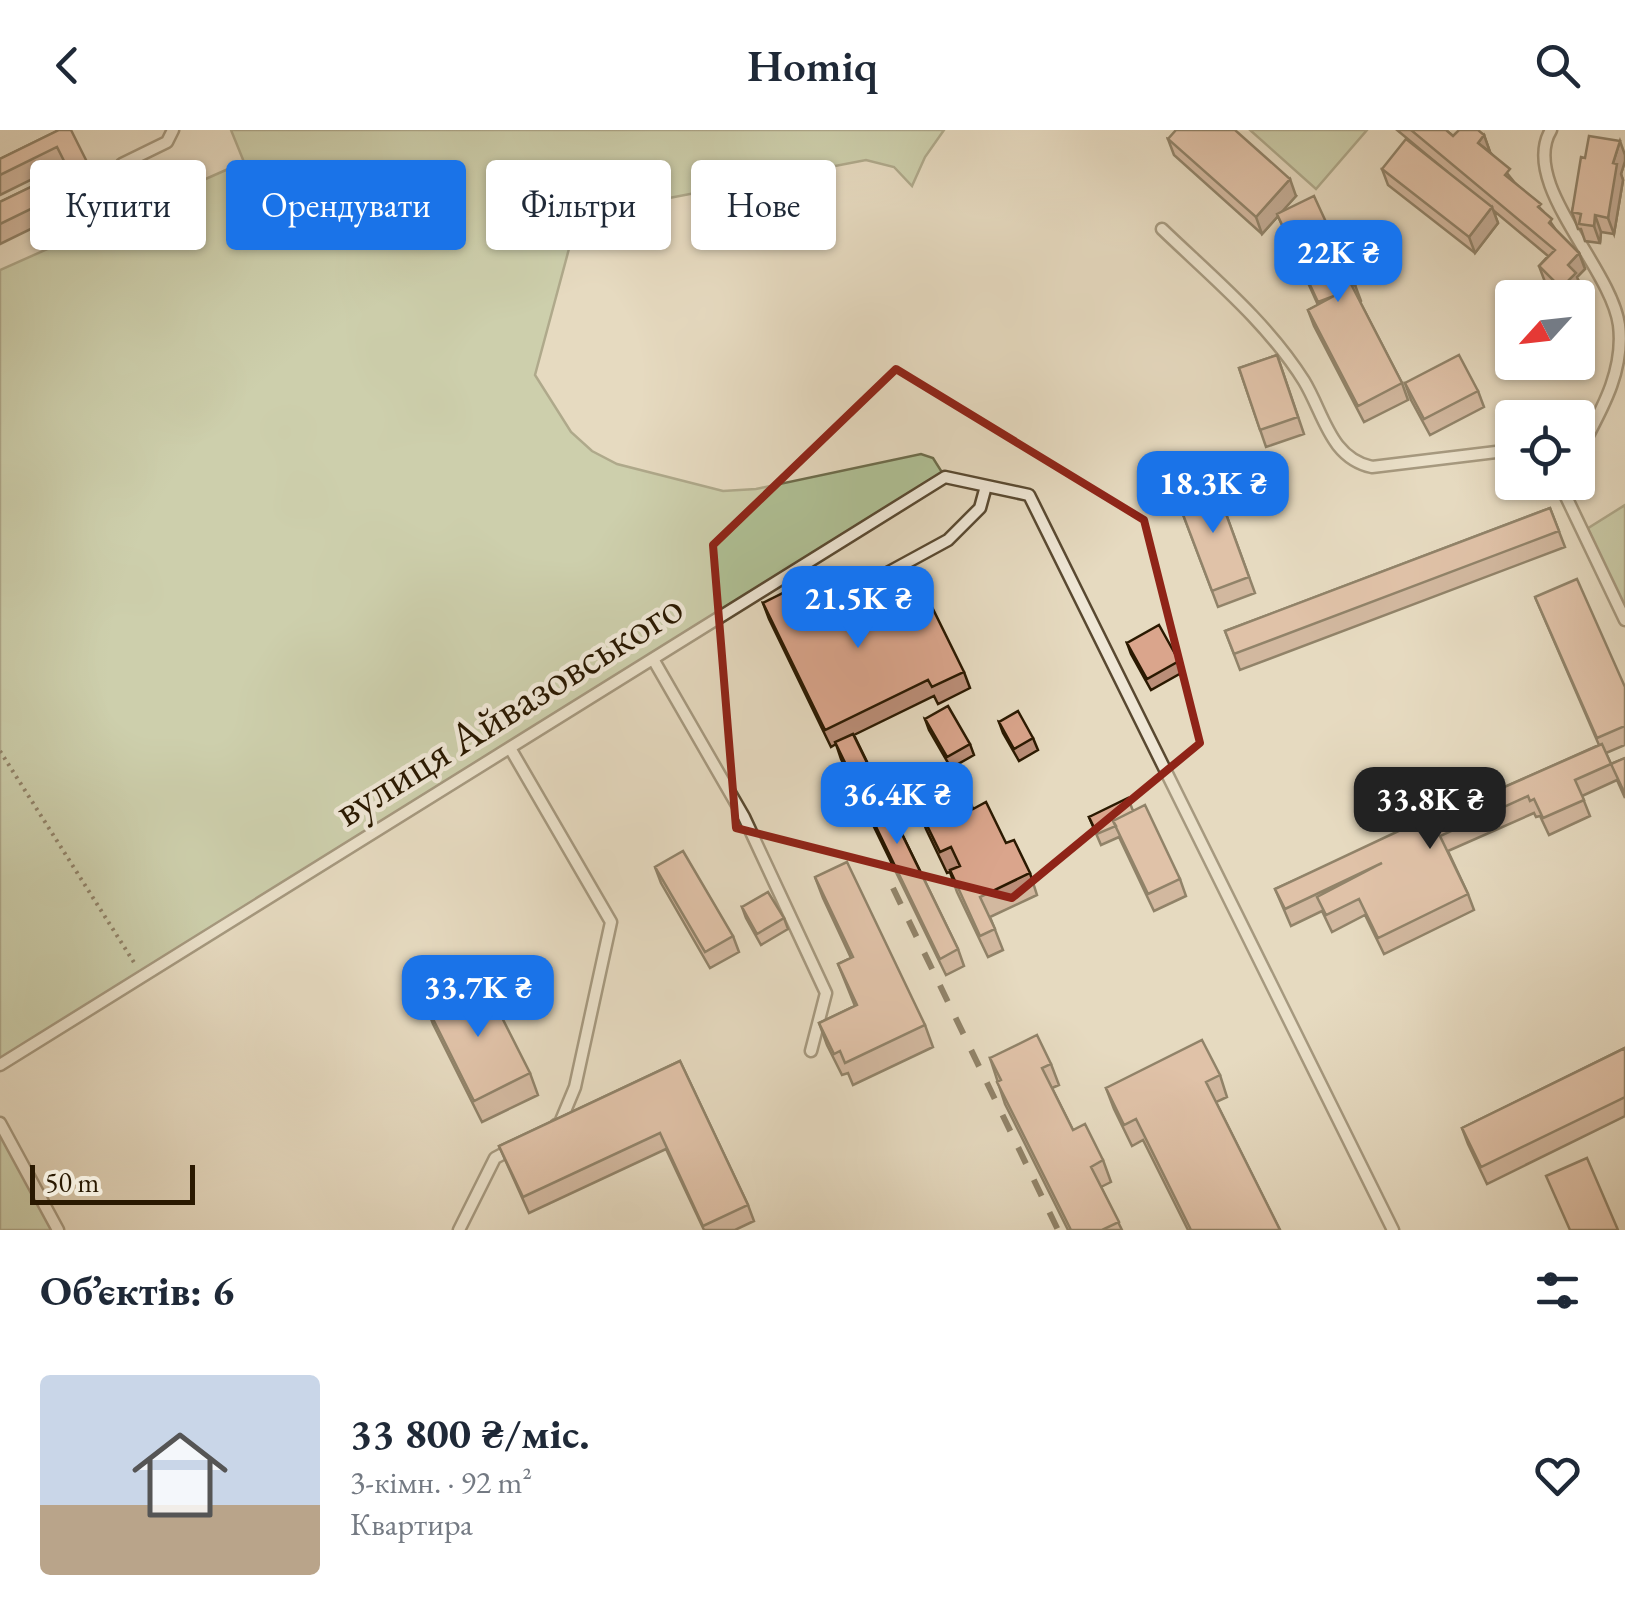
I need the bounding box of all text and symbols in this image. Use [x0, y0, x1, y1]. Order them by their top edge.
text: Homiq [747, 36, 878, 94]
icon: back [40, 38, 95, 93]
icon: search [1530, 38, 1585, 93]
chip: Купити [30, 160, 206, 250]
chip: Орендувати [226, 160, 466, 250]
chip: Фільтри [486, 160, 671, 250]
chip: Нове [691, 160, 836, 250]
pin: 22K ₴ [1268, 220, 1408, 305]
text: 22K ₴ [1296, 231, 1380, 273]
north arrow [1495, 280, 1595, 380]
map controls [1495, 280, 1595, 500]
button: locate [1495, 400, 1595, 500]
pin: 18.3K ₴ [1121, 451, 1305, 536]
text: 18.3K ₴ [1159, 462, 1267, 504]
pin: 21.5K ₴ [766, 566, 950, 651]
street label: вулиця Айвазовського [323, 577, 693, 839]
text: 21.5K ₴ [804, 577, 912, 619]
pin: 36.4K ₴ [805, 762, 989, 847]
pin: 33.8K ₴ [1338, 767, 1522, 852]
text: 36.4K ₴ [843, 773, 951, 815]
text: 33.8K ₴ [1376, 778, 1484, 820]
pin: 33.7K ₴ [386, 955, 570, 1040]
text: 33.7K ₴ [424, 966, 532, 1008]
scale bar [30, 1160, 195, 1204]
text: 50 m [45, 1164, 99, 1200]
text: Об’єктів: 6 [40, 1263, 234, 1318]
icon: filters [1530, 1263, 1585, 1318]
text: 33 800 ₴/міс. [350, 1406, 590, 1461]
icon: home [120, 1415, 240, 1535]
icon: heart [1530, 1448, 1585, 1503]
text: 3-кімн. · 92 m² [350, 1461, 532, 1503]
text: Квартира [350, 1503, 473, 1545]

